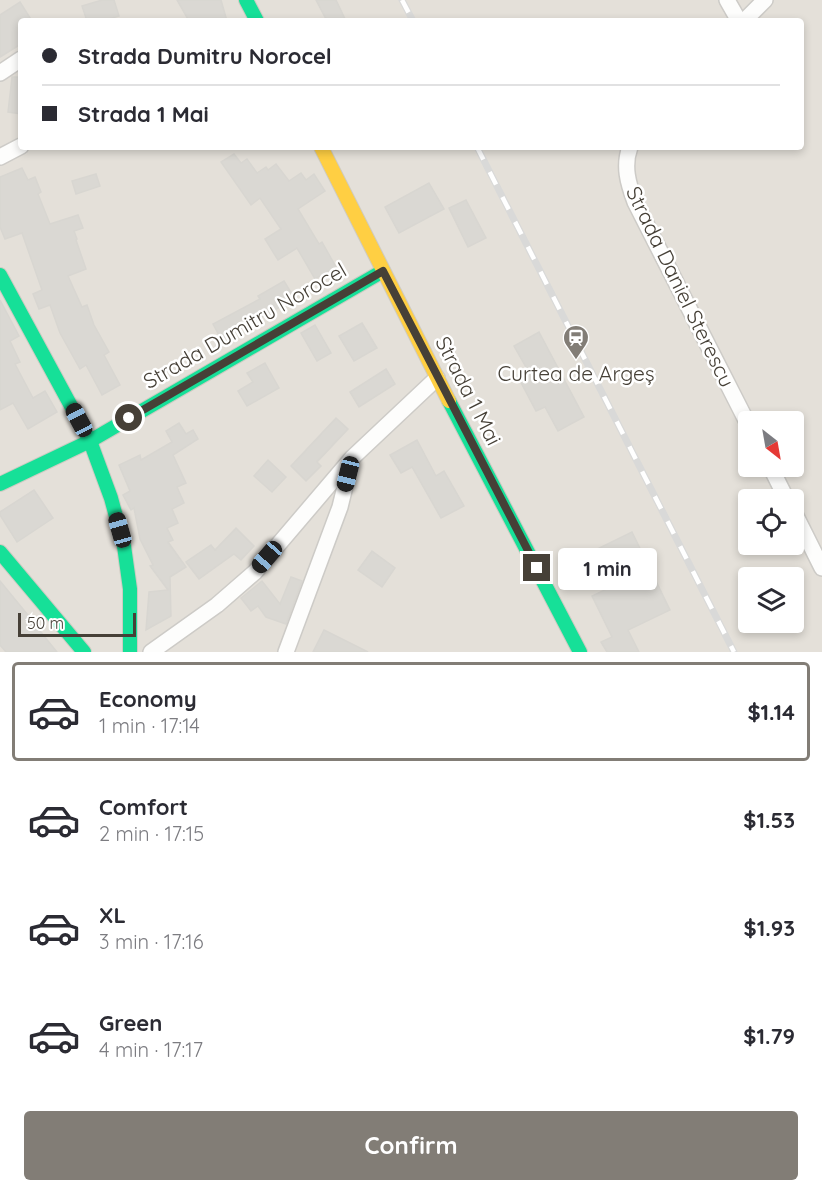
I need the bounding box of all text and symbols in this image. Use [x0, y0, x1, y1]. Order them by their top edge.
text: Strada Dumitru Norocel [78, 42, 332, 70]
text: Strada 1 Mai [78, 100, 209, 128]
street label: Strada Daniel Sterescu [621, 182, 741, 391]
street label: Strada Dumitru Norocel [138, 256, 351, 394]
station icon: Curtea de Argeș [561, 323, 591, 361]
street label: Strada 1 Mai [430, 332, 507, 449]
place label: Curtea de Argeș [497, 360, 655, 386]
car [63, 400, 95, 440]
route start [115, 404, 142, 431]
north arrow [738, 411, 804, 477]
map controls [738, 411, 804, 633]
car [335, 454, 361, 494]
button: locate [738, 489, 804, 555]
car [106, 510, 134, 550]
car [248, 538, 286, 576]
callout: 1 min [558, 547, 657, 589]
route end [523, 554, 550, 581]
text: 1 min [583, 556, 632, 581]
button: layers [738, 567, 804, 633]
scale bar [18, 610, 136, 638]
text: 50 m [27, 613, 64, 633]
icon: car [27, 685, 81, 739]
text: Economy [99, 685, 197, 713]
text: $1.14 [747, 698, 795, 726]
text: 1 min · 17:14 [99, 713, 200, 738]
icon: car [27, 793, 81, 847]
text: Comfort [99, 793, 188, 821]
text: $1.53 [743, 806, 795, 834]
text: 2 min · 17:15 [99, 821, 204, 846]
icon: car [27, 901, 81, 955]
text: XL [99, 901, 126, 929]
text: $1.93 [744, 914, 795, 942]
text: 3 min · 17:16 [99, 929, 203, 954]
icon: car [27, 1009, 81, 1063]
text: Green [99, 1009, 162, 1037]
text: $1.79 [743, 1022, 795, 1050]
text: 4 min · 17:17 [99, 1037, 203, 1062]
button: Confirm [24, 1111, 798, 1180]

